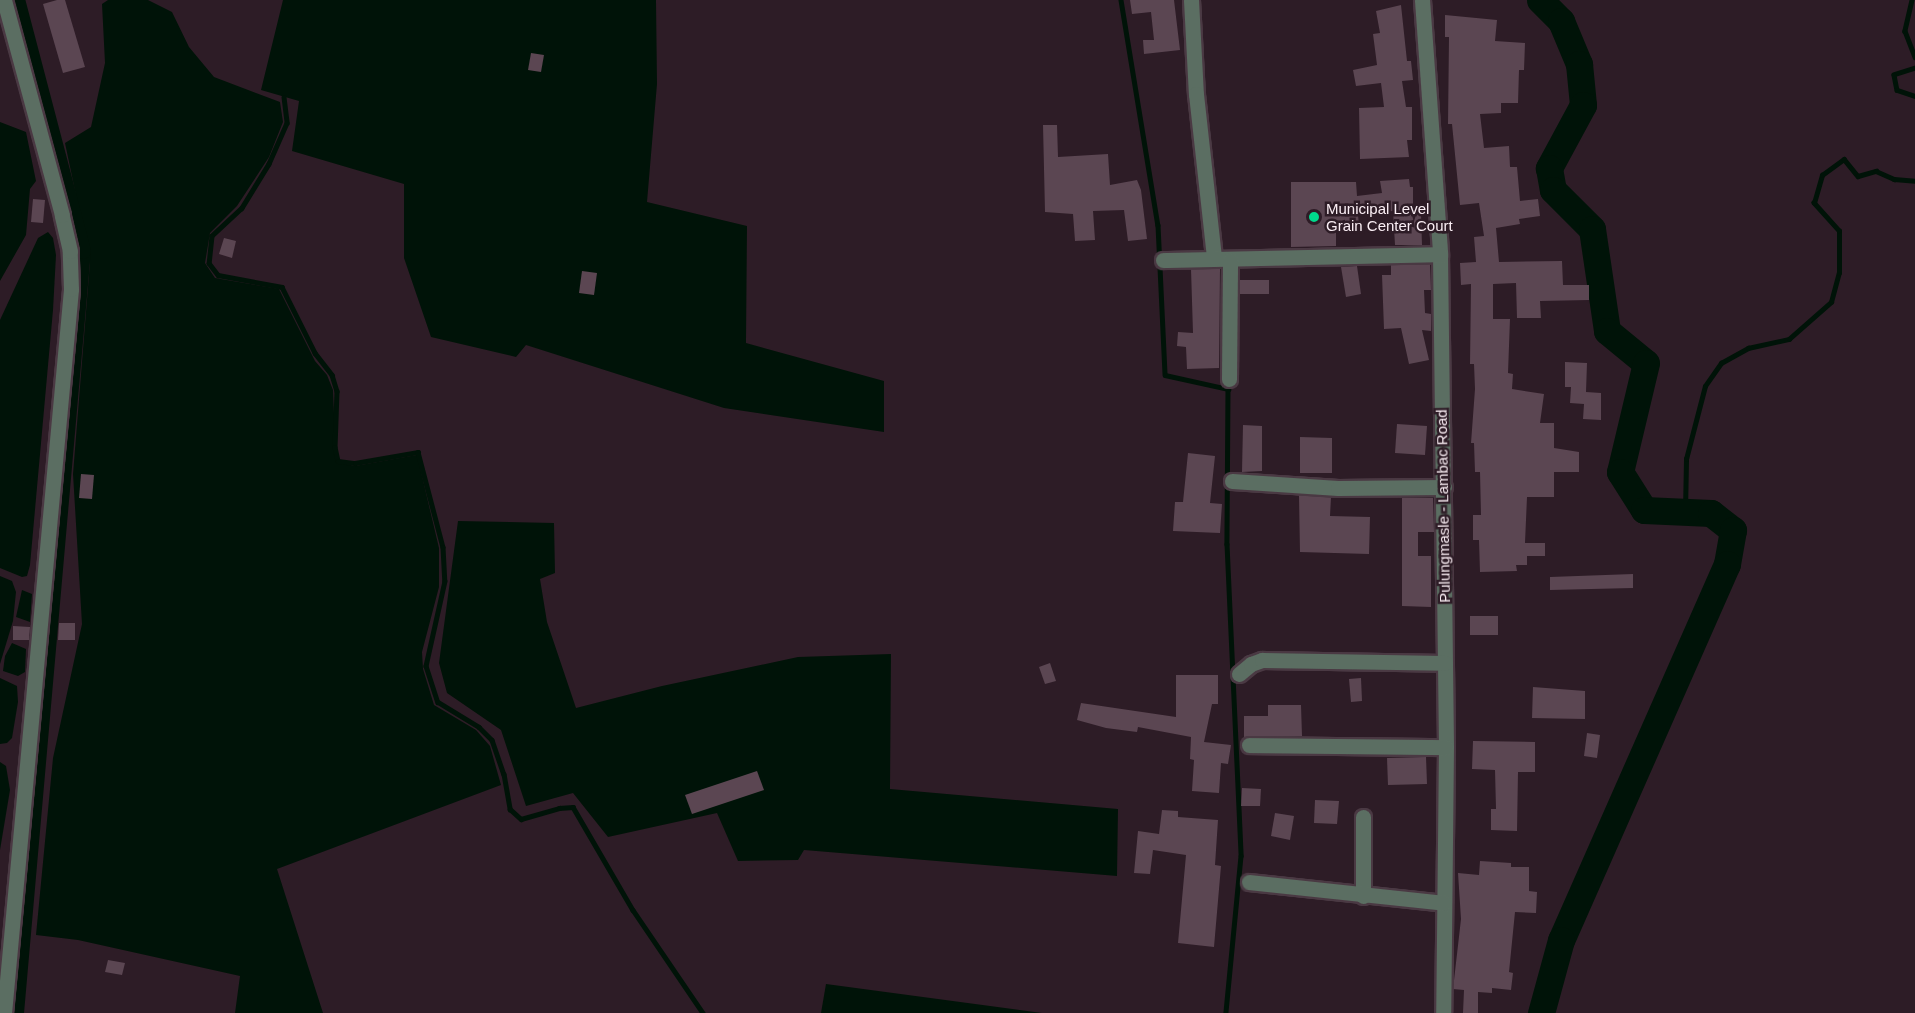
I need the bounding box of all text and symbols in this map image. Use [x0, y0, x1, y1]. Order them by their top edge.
place label: Municipal Level Grain Center Court [1326, 199, 1453, 234]
marker: Municipal Level Grain Center Court [1307, 210, 1321, 224]
street label: Pulungmasle - Lambac Road [1432, 409, 1454, 603]

